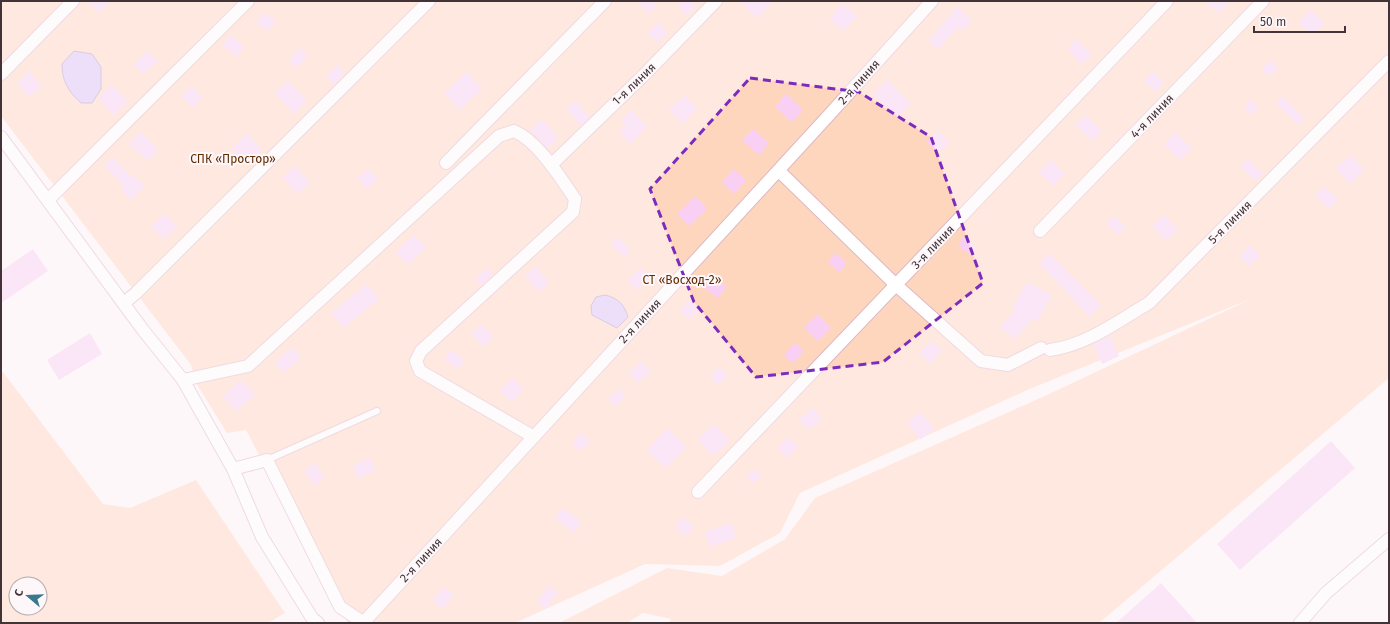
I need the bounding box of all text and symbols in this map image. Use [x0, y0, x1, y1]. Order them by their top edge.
scale bar [1254, 8, 1345, 34]
text: 50 m [1260, 15, 1286, 29]
street label: 2-я линия [835, 57, 883, 107]
street label: 1-я линия [609, 60, 659, 108]
street label: 4-я линия [1128, 91, 1176, 141]
park label: СПК «Простор» [190, 152, 276, 166]
street label: 5-я линия [1205, 197, 1255, 247]
street label: 3-я линия [909, 222, 957, 272]
park label: СТ «Восход-2» [642, 273, 722, 287]
street label: 2-я линия [616, 296, 664, 346]
street label: 2-я линия [397, 535, 445, 585]
north arrow [8, 576, 48, 616]
text: С [12, 587, 26, 598]

